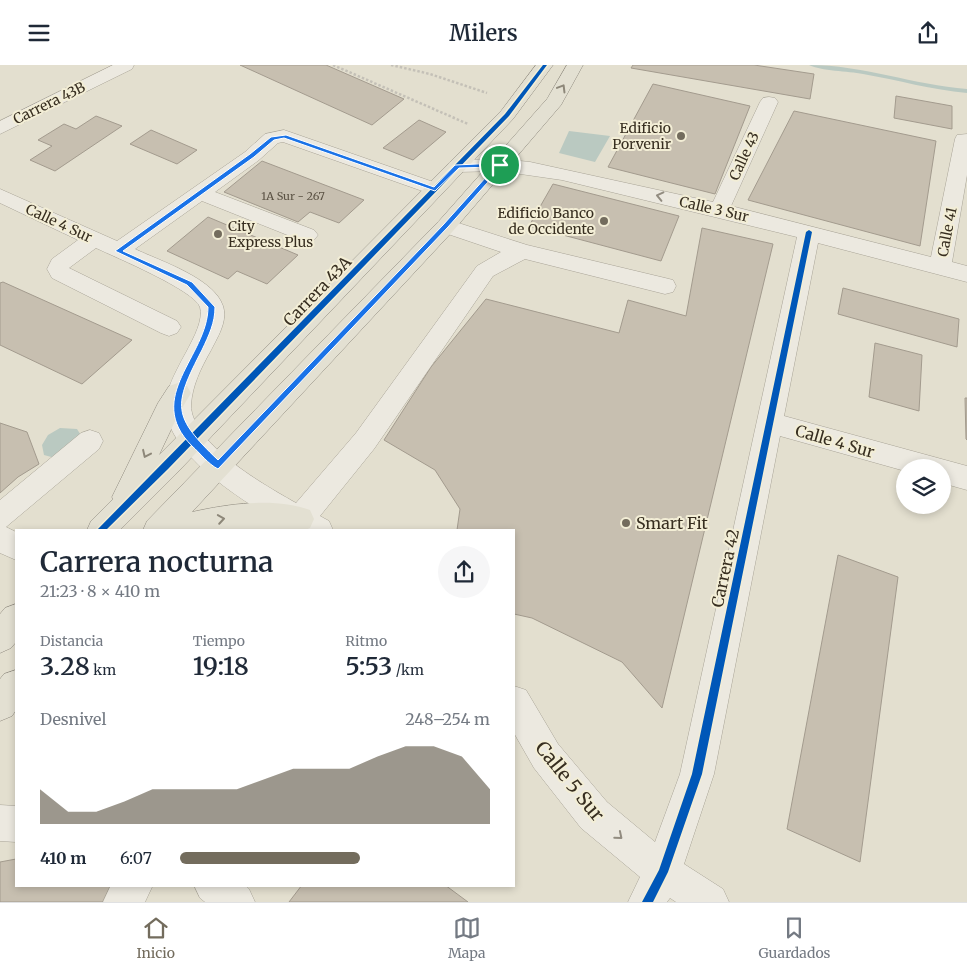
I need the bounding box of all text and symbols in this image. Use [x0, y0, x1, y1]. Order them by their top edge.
icon: menu [25, 19, 53, 47]
text: Milers [449, 19, 518, 47]
icon: share [914, 19, 942, 47]
street label: Carrera 43B [10, 78, 88, 128]
one-way arrow [556, 84, 566, 93]
place label: Edificio Porvenir [612, 119, 671, 153]
street label: Calle 43 [725, 129, 763, 183]
marker: Edificio Porvenir [675, 130, 687, 142]
pin [479, 144, 521, 186]
icon: arrive [486, 151, 514, 179]
house number: 1A Sur - 267 [261, 189, 325, 203]
one-way arrow [655, 191, 664, 202]
street label: Calle 3 Sur [678, 192, 750, 226]
street label: Calle 4 Sur [23, 200, 95, 246]
place label: Edificio Banco de Occidente [497, 204, 594, 238]
street label: Calle 41 [933, 206, 961, 258]
marker: Edificio Banco de Occidente [598, 215, 610, 227]
place label: City Express Plus [228, 217, 313, 251]
marker: City Express Plus [212, 228, 224, 240]
street label: Carrera 43A [279, 251, 356, 330]
street label: Calle 4 Sur [793, 420, 877, 462]
one-way arrow [142, 449, 153, 458]
map controls [896, 459, 951, 514]
button: layers [896, 459, 951, 514]
place label: Smart Fit [636, 513, 708, 533]
one-way arrow [216, 515, 225, 525]
marker: Smart Fit [620, 517, 632, 529]
street label: Carrera 42 [707, 527, 743, 609]
text: Carrera nocturna [40, 544, 274, 580]
button: share [438, 546, 490, 598]
text: 21:23 · 8 × 410 m [40, 581, 160, 601]
text: Distancia [40, 632, 103, 650]
text: Tiempo [193, 632, 245, 650]
text: Ritmo [345, 632, 387, 650]
text: 3.28 [40, 650, 90, 682]
text: 19:18 [193, 650, 249, 682]
text: 5:53 [345, 650, 392, 682]
text: km [90, 661, 116, 679]
text: /km [392, 661, 424, 679]
text: Desnivel [40, 709, 106, 729]
text: 248–254 m [405, 709, 490, 729]
street label: Calle 5 Sur [530, 736, 610, 826]
one-way arrow [613, 830, 622, 838]
text: 410 m [40, 848, 86, 868]
text: 6:07 [120, 848, 152, 868]
tab: Inicio [137, 914, 175, 962]
tab: Mapa [448, 914, 485, 962]
tab: Guardados [759, 914, 830, 962]

